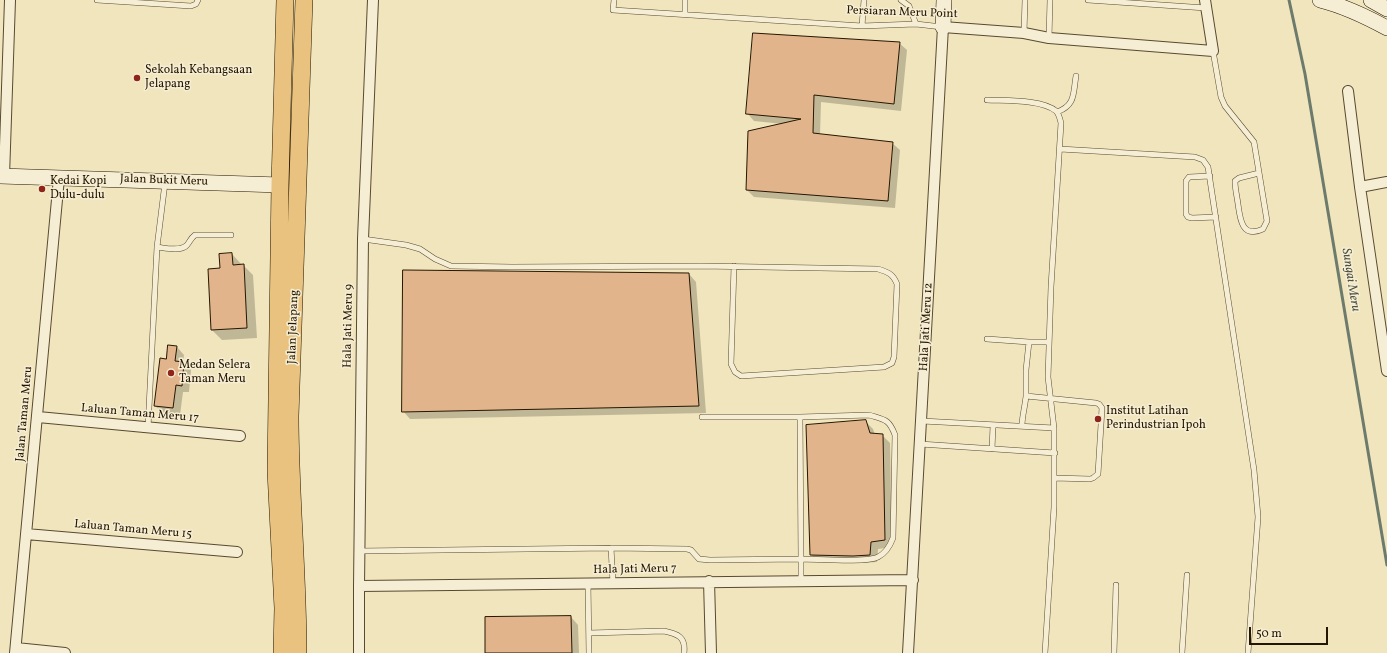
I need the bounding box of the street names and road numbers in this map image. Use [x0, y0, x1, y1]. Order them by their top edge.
street label: Persiaran Meru Point [846, 4, 958, 22]
street label: Jalan Bukit Meru [120, 172, 208, 190]
street label: Hala Jati Meru 12 [917, 282, 937, 372]
street label: Hala Jati Meru 9 [341, 284, 357, 368]
street label: Jalan Jelapang [286, 290, 302, 364]
street label: Jalan Taman Meru [14, 366, 36, 462]
street label: Laluan Taman Meru 17 [80, 402, 200, 426]
street label: Laluan Taman Meru 15 [73, 518, 193, 542]
street label: Hala Jati Meru 7 [593, 562, 677, 578]

